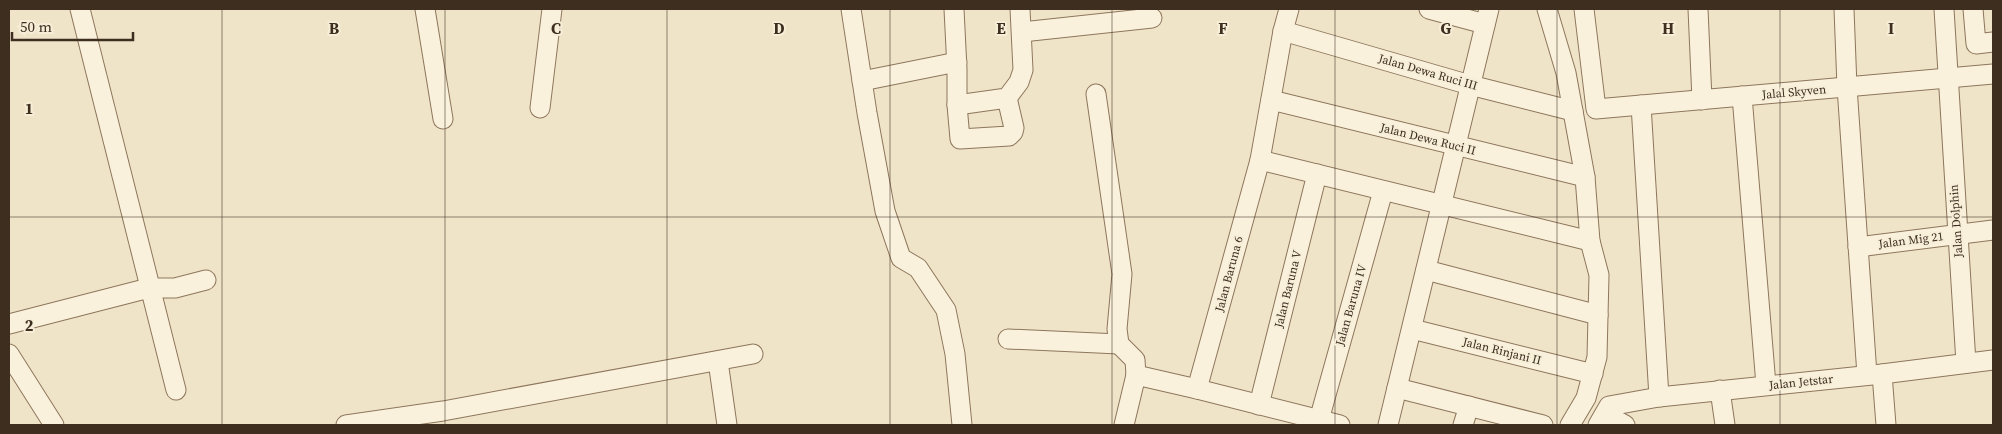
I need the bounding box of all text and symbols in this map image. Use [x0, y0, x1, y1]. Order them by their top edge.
scale bar [12, 10, 134, 42]
text: 50 m [20, 16, 52, 37]
text: B [329, 17, 340, 39]
text: C [551, 17, 561, 39]
text: D [773, 17, 785, 39]
text: E [996, 17, 1006, 39]
text: F [1218, 17, 1228, 39]
text: G [1441, 17, 1452, 39]
text: H [1662, 17, 1674, 39]
text: I [1888, 17, 1894, 39]
street label: Jalan Dewa Ruci III [1376, 50, 1479, 94]
street label: Jalal Skyven [1760, 81, 1827, 103]
text: 1 [25, 97, 33, 119]
street label: Jalan Dewa Ruci II [1378, 119, 1477, 159]
street label: Jalan Dolphin [1945, 184, 1967, 259]
street label: Jalan Mig 21 [1877, 228, 1944, 252]
street label: Jalan Baruna 6 [1211, 234, 1247, 315]
street label: Jalan Baruna V [1270, 249, 1305, 330]
street label: Jalan Baruna IV [1331, 262, 1370, 349]
text: 2 [25, 314, 34, 336]
street label: Jalan Rinjani II [1460, 333, 1543, 368]
street label: Jalan Jetstar [1767, 371, 1834, 393]

